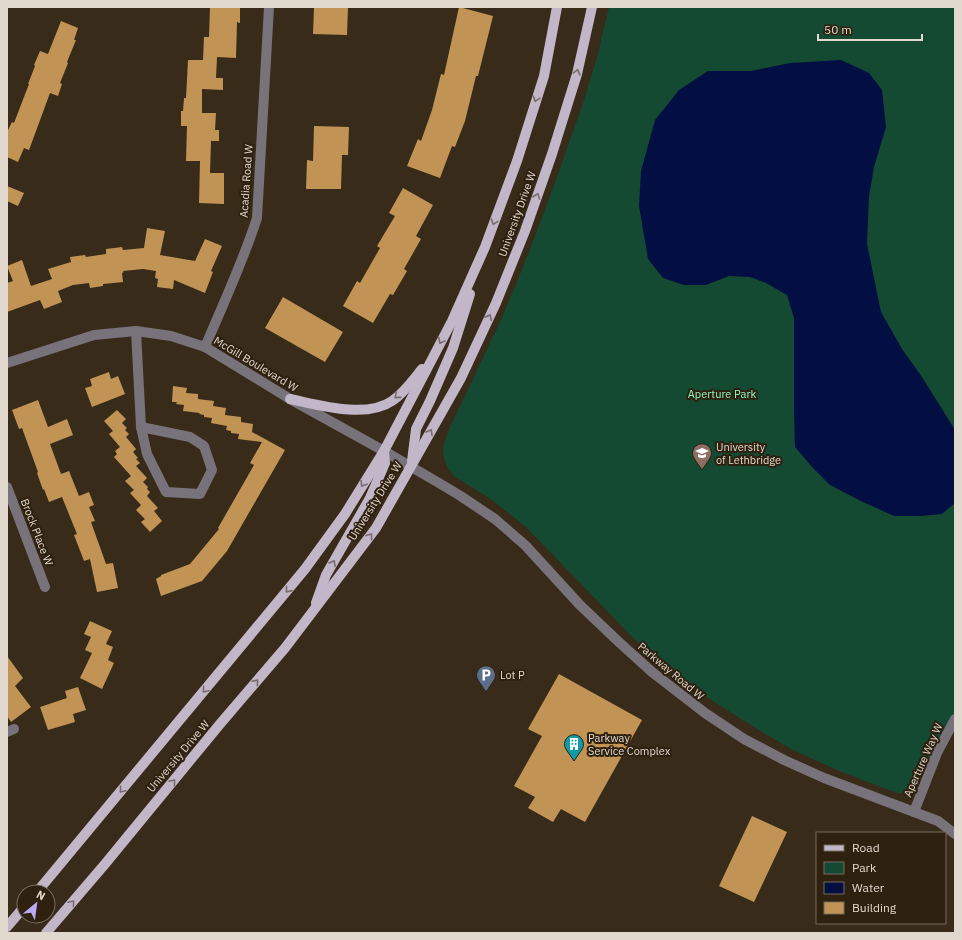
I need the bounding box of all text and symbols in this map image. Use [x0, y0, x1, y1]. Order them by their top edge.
scale bar [818, 16, 922, 42]
text: 50 m [824, 22, 852, 37]
one-way arrow [572, 69, 581, 76]
one-way arrow [532, 96, 541, 103]
street label: Acadia Road W [236, 144, 256, 218]
street label: University Drive W [495, 169, 539, 259]
one-way arrow [532, 192, 541, 199]
one-way arrow [490, 219, 498, 226]
one-way arrow [485, 313, 493, 320]
street label: McGill Boulevard W [211, 333, 301, 395]
one-way arrow [439, 337, 446, 344]
park label: Aperture Park [688, 387, 756, 401]
one-way arrow [394, 392, 402, 399]
one-way arrow [426, 429, 433, 437]
place label: University of Lethbridge [716, 440, 781, 467]
school or university icon: University of Lethbridge [691, 442, 713, 470]
street label: University Drive W [345, 459, 405, 543]
one-way arrow [361, 480, 368, 487]
street label: Brock Place W [18, 496, 56, 568]
one-way arrow [365, 533, 373, 540]
one-way arrow [328, 560, 335, 567]
one-way arrow [286, 585, 293, 593]
street label: Parkway Road W [635, 639, 707, 703]
parking icon: Lot P [475, 664, 497, 692]
place label: Lot P [500, 668, 525, 682]
one-way arrow [252, 679, 259, 687]
one-way arrow [203, 685, 210, 693]
street label: University Drive W [144, 717, 212, 795]
street label: Aperture Way W [900, 721, 946, 799]
place label: Parkway Service Complex [588, 731, 671, 758]
building icon: Parkway Service Complex [563, 733, 585, 761]
one-way arrow [168, 779, 175, 786]
one-way arrow [119, 785, 126, 793]
legend [816, 832, 946, 924]
text: Road [852, 840, 880, 855]
text: Park [852, 860, 877, 875]
text: Water [852, 880, 885, 895]
north arrow [16, 884, 56, 924]
text: N [34, 887, 48, 903]
text: Building [852, 900, 897, 915]
one-way arrow [67, 901, 74, 908]

